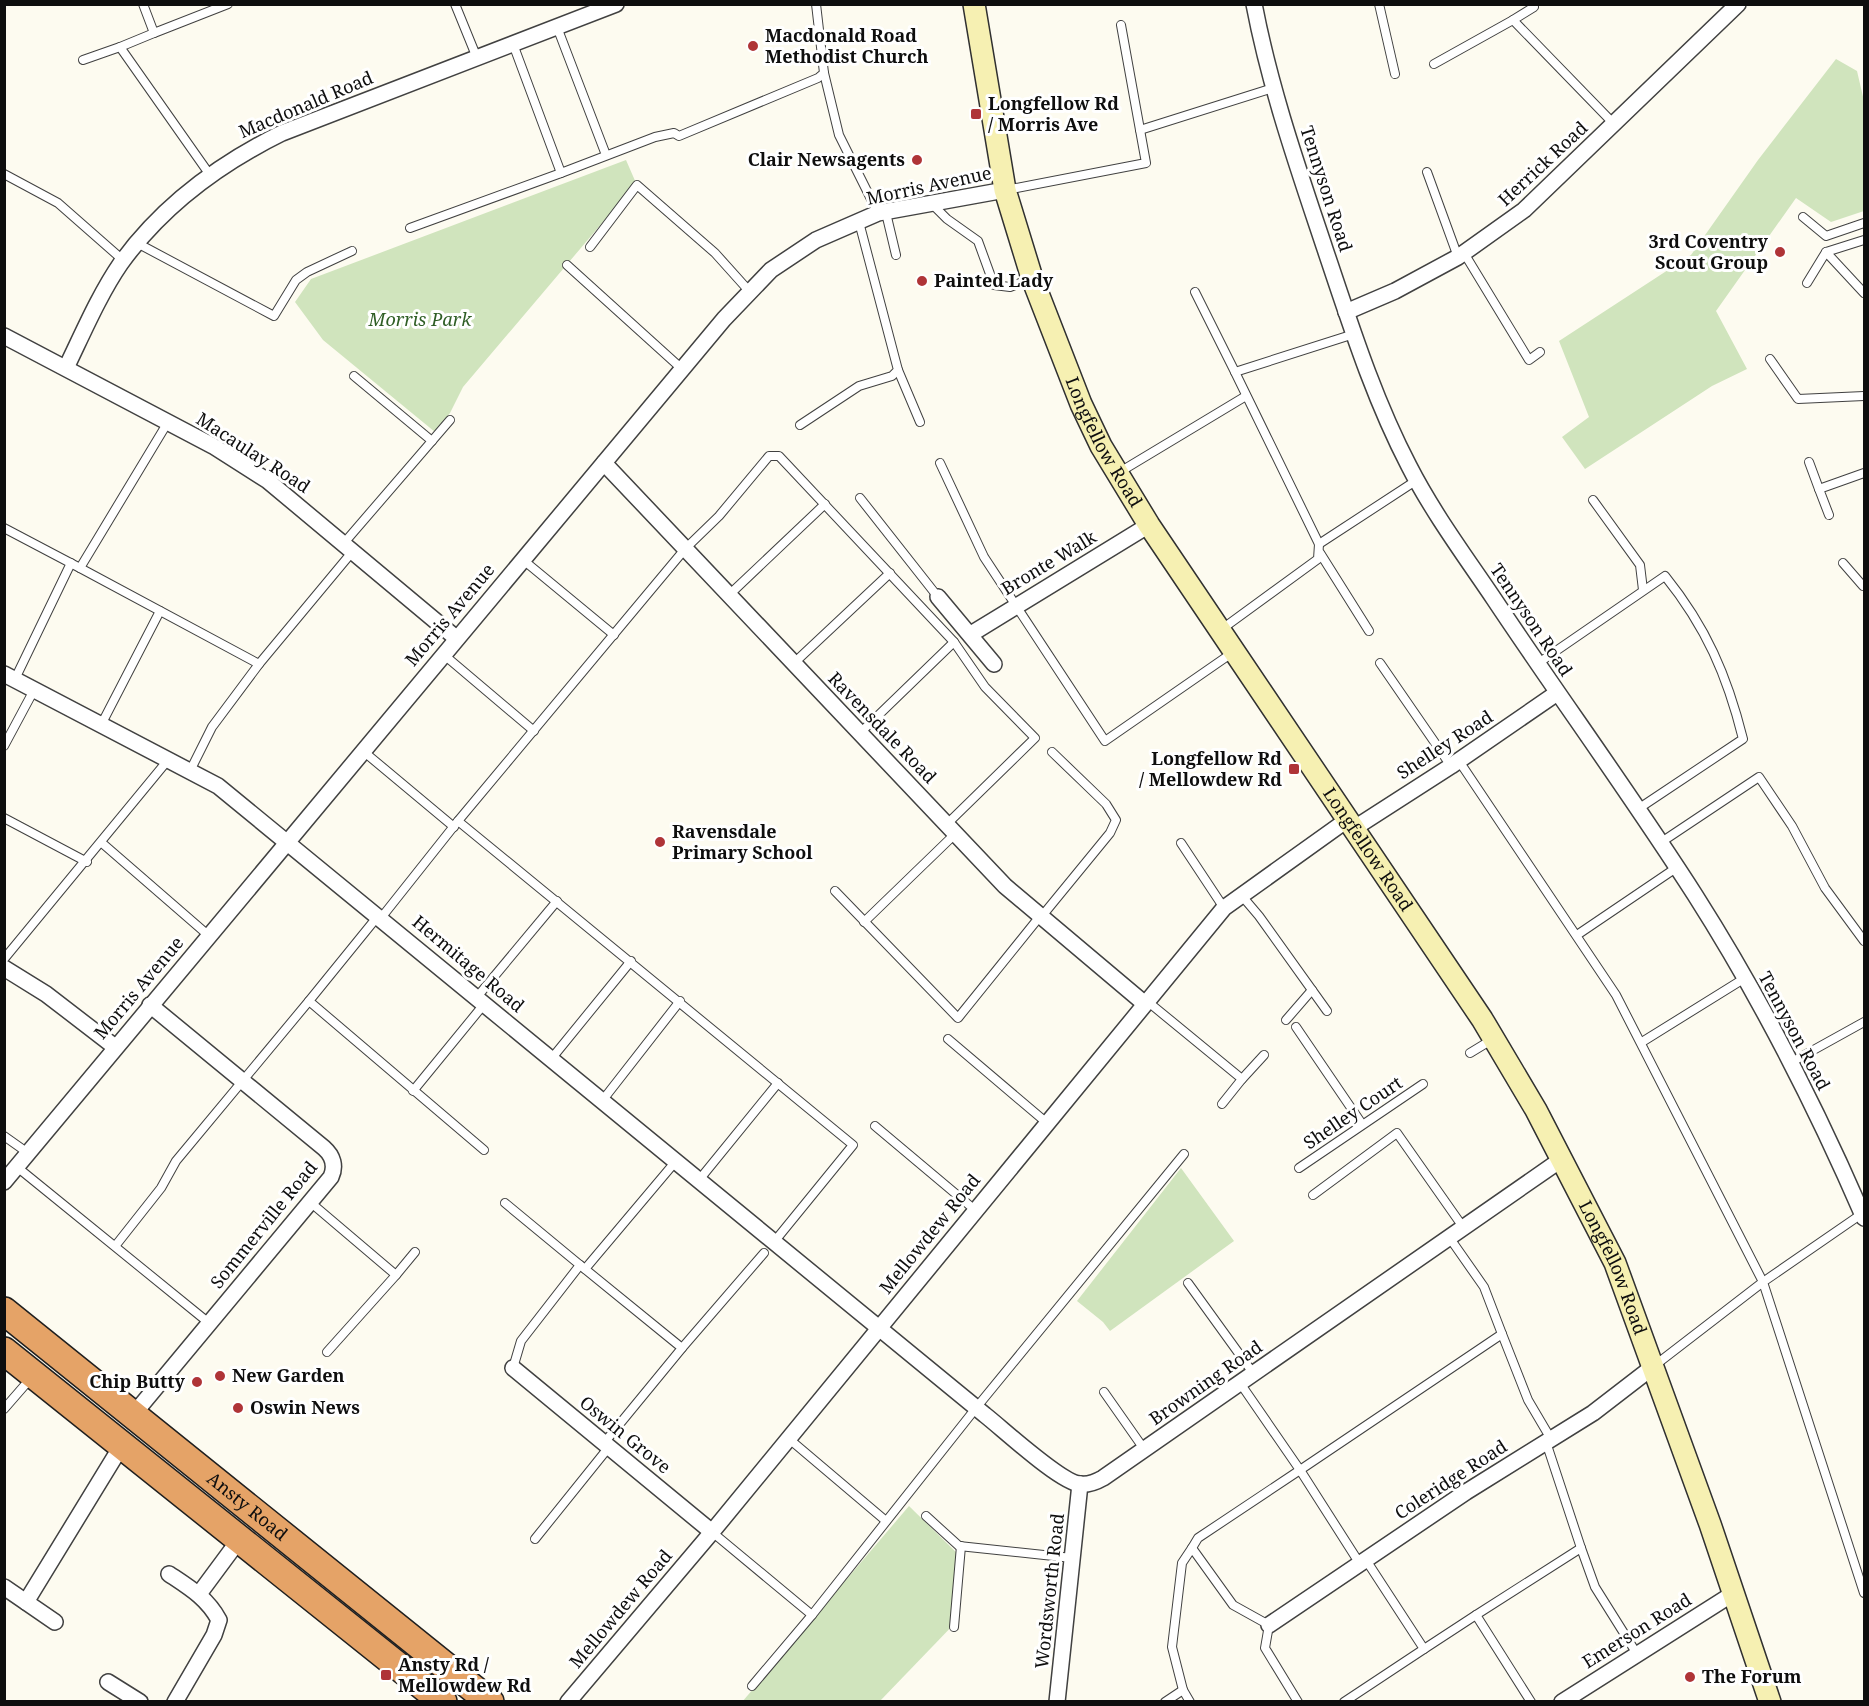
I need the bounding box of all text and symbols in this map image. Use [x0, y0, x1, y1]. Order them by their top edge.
place label: Macdonald Road Methodist Church [765, 23, 928, 68]
marker: Macdonald Road Methodist Church [746, 39, 760, 53]
street label: Macdonald Road [235, 65, 376, 143]
place label: Longfellow Rd / Morris Ave [988, 91, 1119, 136]
marker: Longfellow Rd / Morris Ave [969, 107, 983, 121]
street label: Herrick Road [1492, 116, 1592, 211]
street label: Tennyson Road [1295, 123, 1359, 255]
place label: Clair Newsagents [748, 147, 905, 171]
marker: Clair Newsagents [910, 153, 924, 167]
street label: Morris Avenue [864, 160, 993, 210]
place label: 3rd Coventry Scout Group [1649, 229, 1769, 274]
marker: 3rd Coventry Scout Group [1773, 245, 1787, 259]
place label: Painted Lady [934, 268, 1054, 292]
marker: Painted Lady [915, 274, 929, 288]
park label: Morris Park [368, 307, 472, 331]
street label: Longfellow Road [1061, 373, 1148, 511]
street label: Macaulay Road [192, 406, 315, 498]
street label: Bronte Walk [997, 524, 1101, 600]
street label: Morris Avenue [399, 558, 499, 671]
street label: Tennyson Road [1485, 558, 1578, 680]
street label: Ravensdale Road [823, 666, 942, 788]
street label: Shelley Road [1392, 704, 1497, 784]
place label: Longfellow Rd / Mellowdew Rd [1139, 746, 1282, 791]
marker: Longfellow Rd / Mellowdew Rd [1287, 762, 1301, 776]
street label: Longfellow Road [1318, 782, 1419, 915]
place label: Ravensdale Primary School [672, 819, 813, 864]
marker: Ravensdale Primary School [653, 835, 667, 849]
street label: Hermitage Road [408, 909, 530, 1017]
street label: Morris Avenue [88, 931, 188, 1044]
street label: Tennyson Road [1754, 967, 1836, 1094]
street label: Shelley Court [1298, 1070, 1406, 1154]
street label: Sommerville Road [204, 1156, 322, 1293]
street label: Mellowdew Road [873, 1168, 985, 1298]
street label: Longfellow Road [1574, 1196, 1653, 1338]
street label: Browning Road [1144, 1334, 1267, 1430]
place label: New Garden [232, 1363, 345, 1387]
place label: Chip Butty [89, 1369, 186, 1393]
marker: New Garden [213, 1369, 227, 1383]
marker: Chip Butty [190, 1375, 204, 1389]
street label: Oswin Grove [575, 1390, 676, 1478]
place label: Oswin News [250, 1395, 360, 1419]
marker: Oswin News [231, 1401, 245, 1415]
street label: Coleridge Road [1390, 1434, 1511, 1524]
street label: Ansty Road [202, 1466, 293, 1546]
street label: Wordsworth Road [1029, 1512, 1069, 1670]
street label: Mellowdew Road [564, 1544, 677, 1673]
street label: Emerson Road [1577, 1587, 1696, 1673]
place label: Ansty Rd / Mellowdew Rd [398, 1652, 531, 1697]
place label: The Forum [1702, 1664, 1802, 1688]
marker: Ansty Rd / Mellowdew Rd [379, 1668, 393, 1682]
marker: The Forum [1683, 1670, 1697, 1684]

